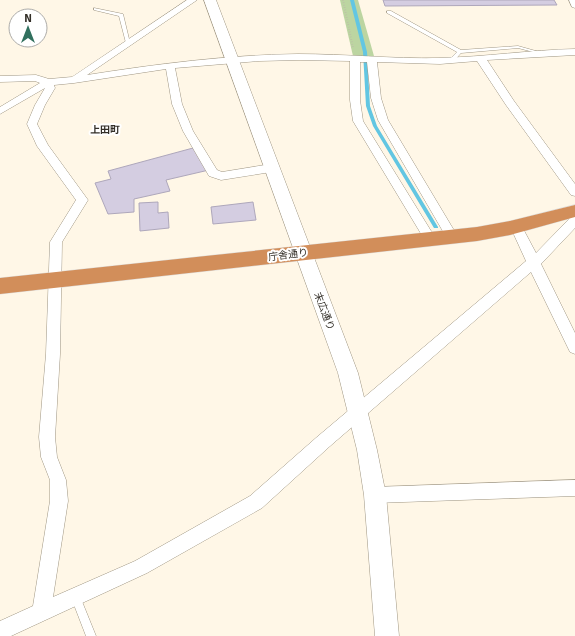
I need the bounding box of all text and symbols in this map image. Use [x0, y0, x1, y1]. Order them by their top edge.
north arrow [8, 8, 48, 48]
text: N [24, 12, 32, 25]
district label: 上田町 [90, 124, 120, 136]
street label: 庁舎通り [268, 247, 309, 263]
street label: 末広通り [311, 291, 337, 332]

